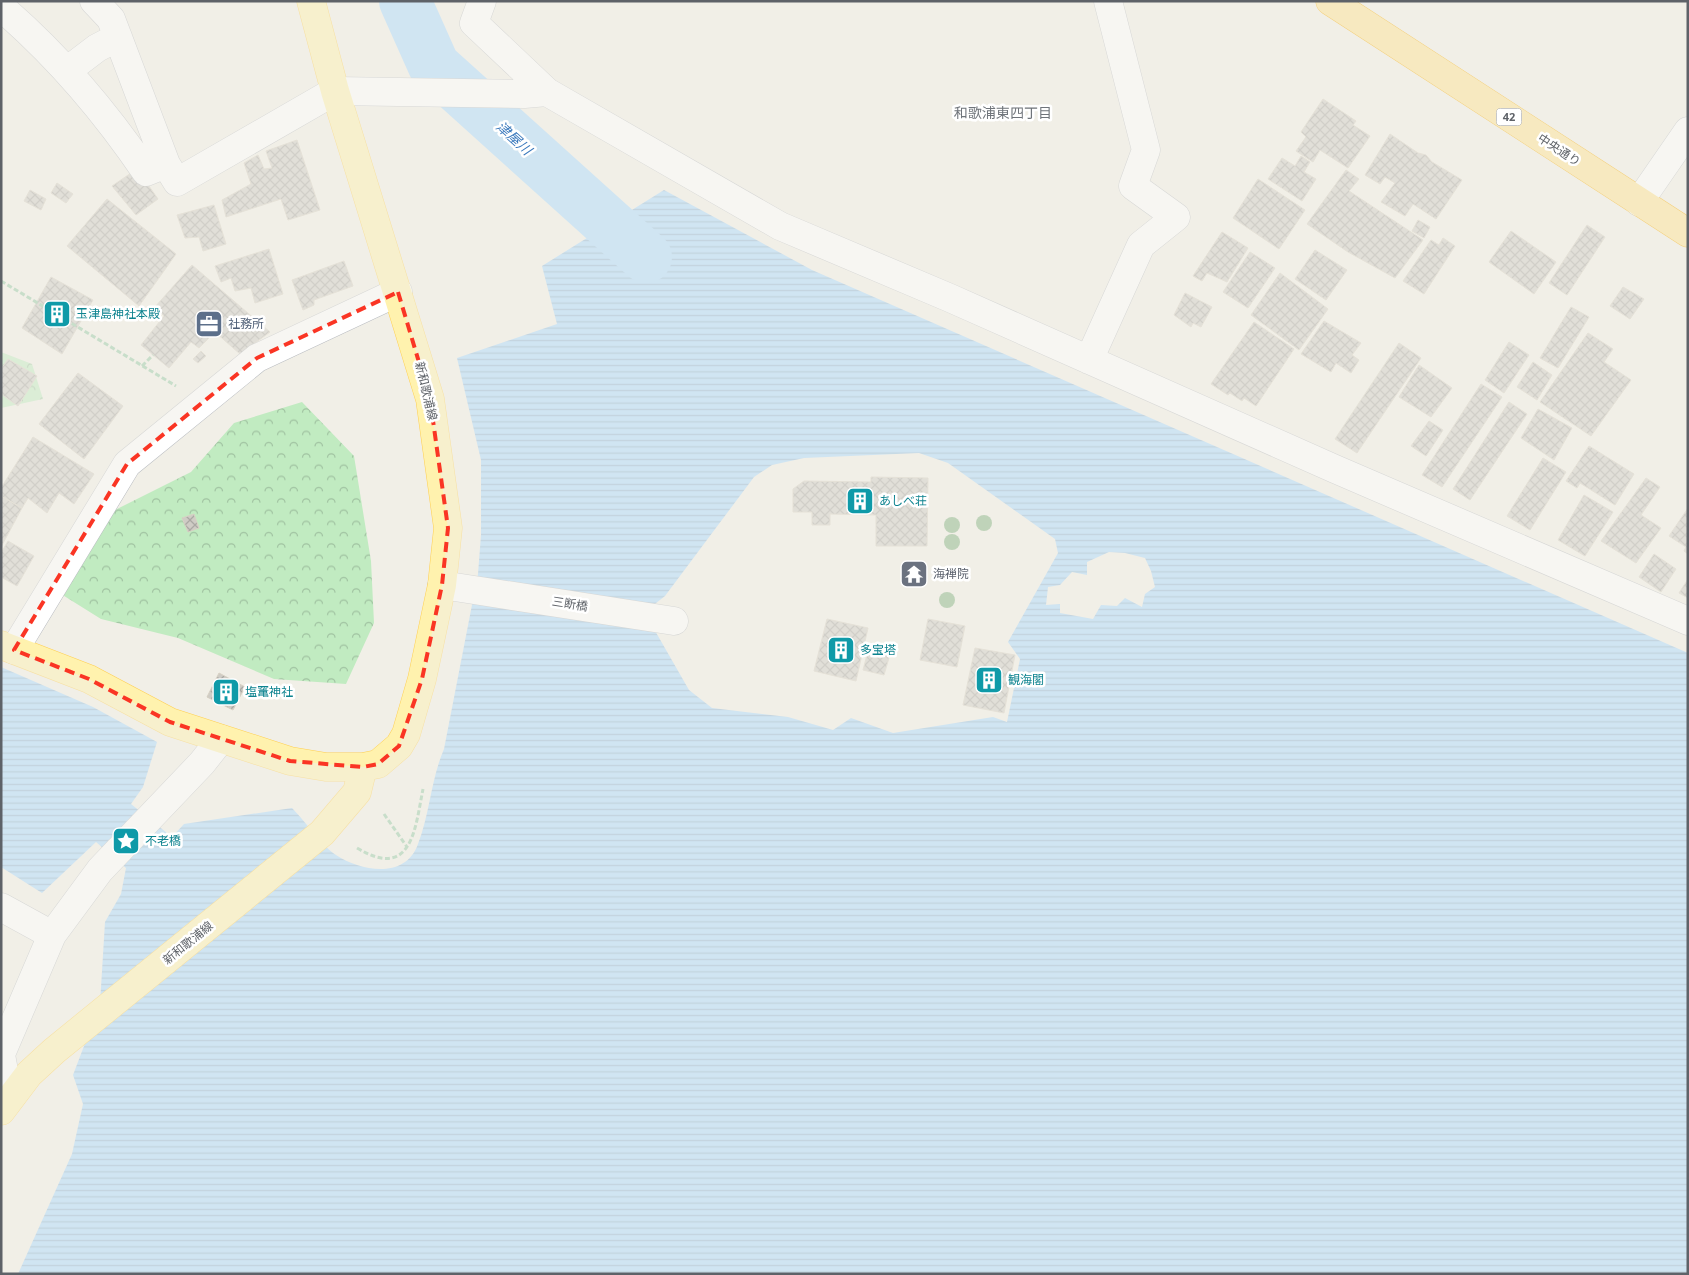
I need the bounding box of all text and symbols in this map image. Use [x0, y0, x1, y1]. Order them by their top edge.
district label: 和歌浦東四丁目 [954, 103, 1052, 122]
road number: 42 [1496, 108, 1522, 125]
water label: 津屋川 [492, 117, 538, 160]
street label: 中央通り [1535, 129, 1584, 170]
building icon: 玉津島神社本殿 [42, 299, 72, 329]
place label: 玉津島神社本殿 [76, 305, 160, 322]
office icon: 社務所 [194, 309, 224, 339]
place label: 社務所 [228, 315, 264, 332]
street label: 新和歌浦線 [411, 360, 442, 422]
building icon: あしべ荘 [845, 486, 875, 516]
place label: あしべ荘 [879, 492, 927, 509]
temple icon: 海禅院 [899, 559, 929, 589]
place label: 海禅院 [933, 565, 969, 582]
street label: 三断橋 [551, 592, 589, 615]
building icon: 多宝塔 [826, 635, 856, 665]
place label: 多宝塔 [860, 641, 896, 658]
building icon: 観海閣 [974, 665, 1004, 695]
place label: 観海閣 [1008, 671, 1044, 688]
building icon: 塩竃神社 [211, 677, 241, 707]
place label: 塩竃神社 [245, 683, 293, 700]
place icon: 不老橋 [111, 826, 141, 856]
place label: 不老橋 [145, 832, 181, 849]
street label: 新和歌浦線 [159, 917, 216, 968]

